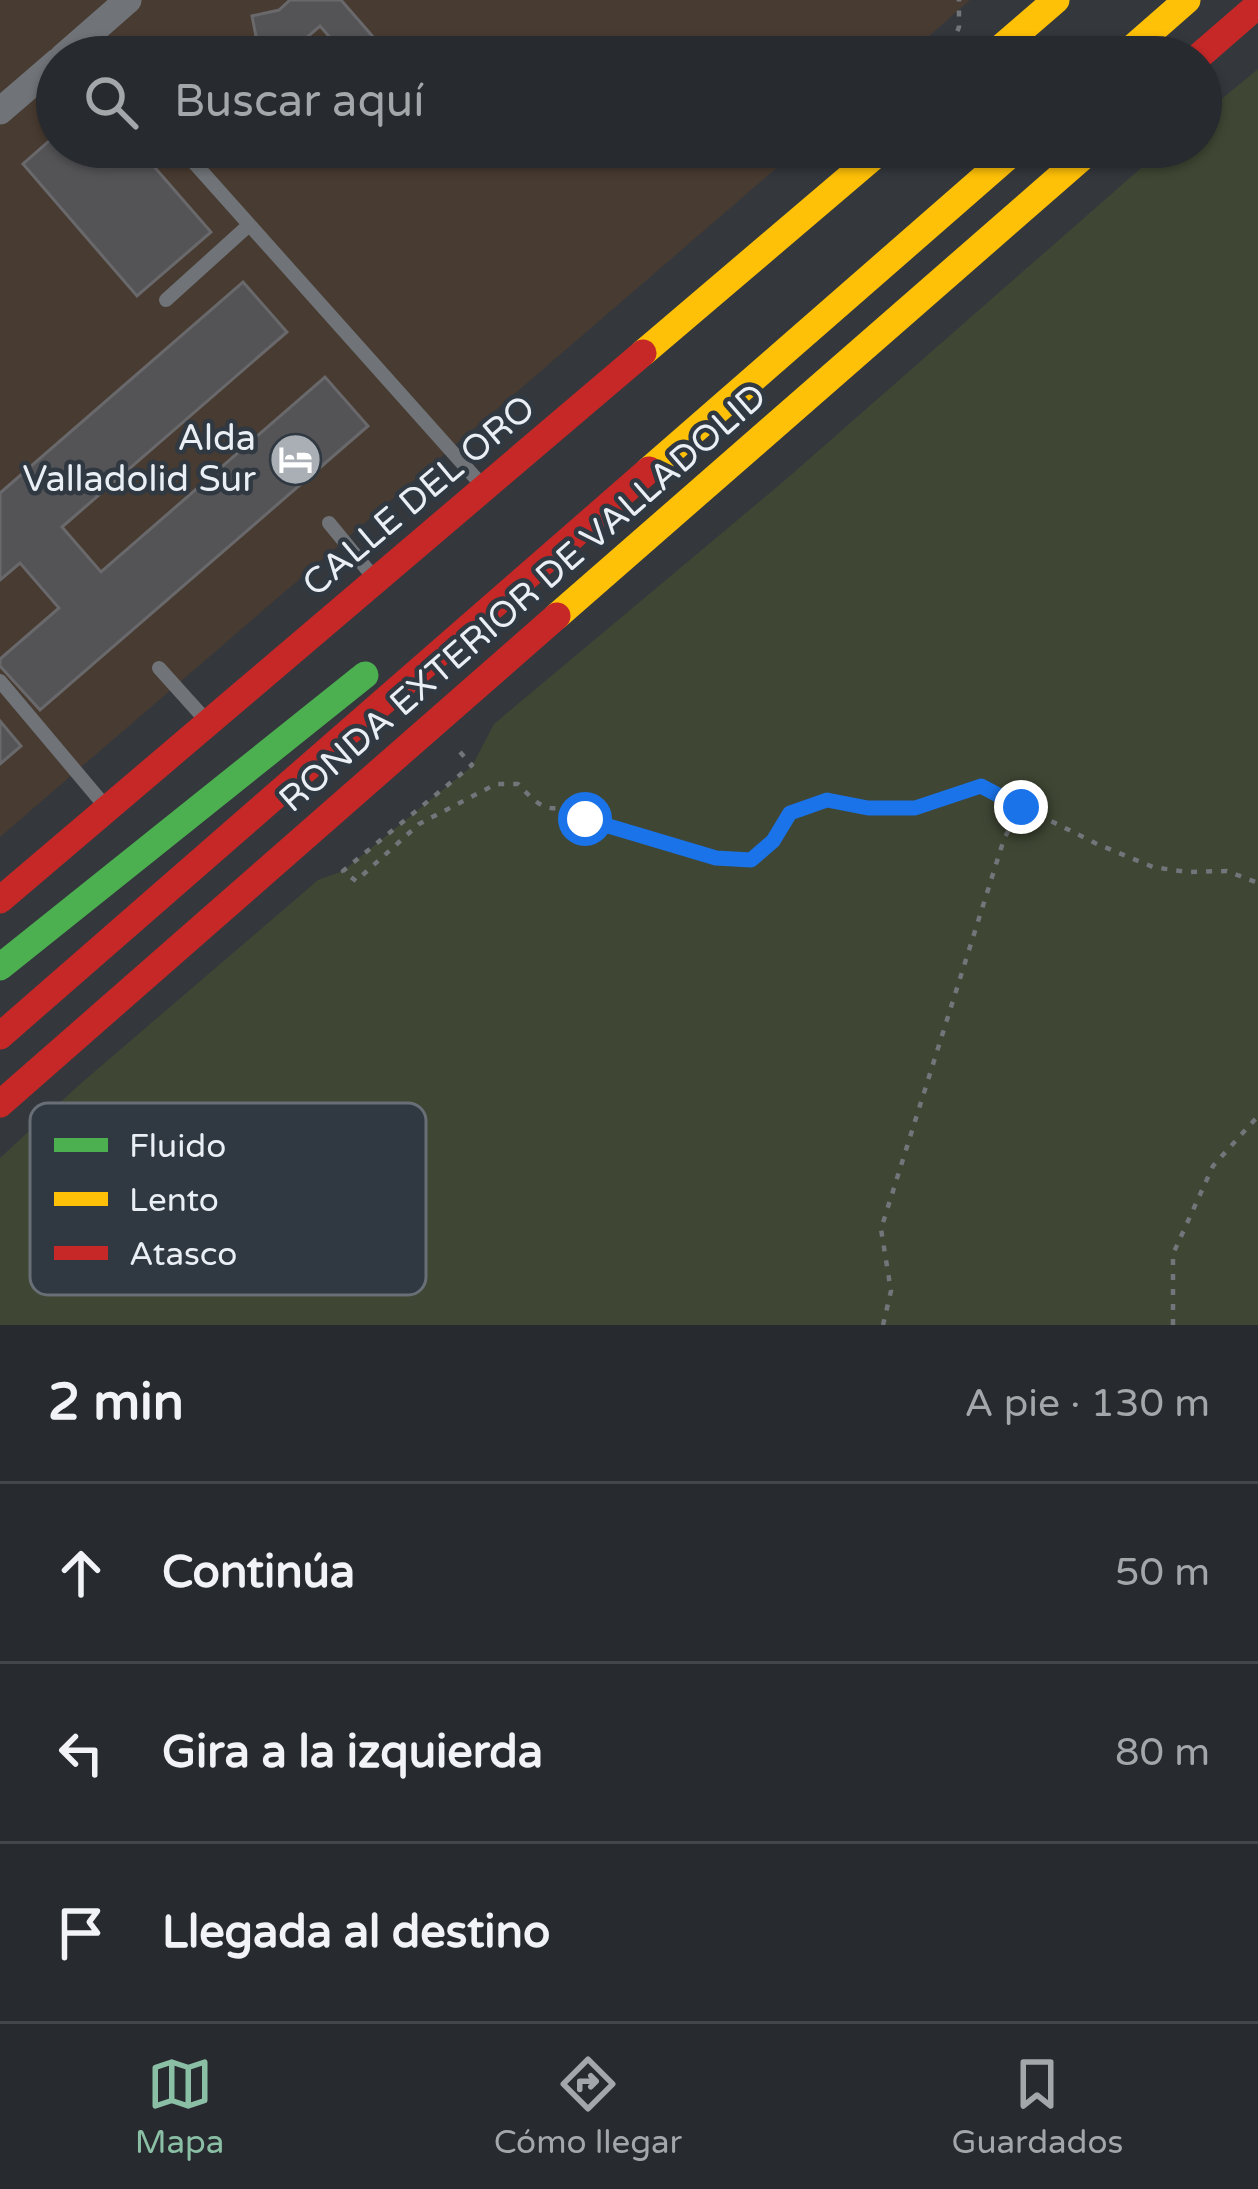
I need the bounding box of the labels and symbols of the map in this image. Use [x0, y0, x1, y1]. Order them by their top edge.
street label: RONDA EXTERIOR DE VALLADOLID [271, 375, 775, 821]
street label: CALLE DEL ORO [294, 386, 544, 606]
place label: Alda Valladolid Sur [22, 417, 256, 501]
hotel icon: Alda Valladolid Sur [267, 431, 323, 487]
route end [994, 780, 1048, 834]
route start [558, 792, 612, 846]
legend [30, 1103, 426, 1295]
text: Fluido [129, 1127, 226, 1166]
text: Lento [129, 1181, 219, 1220]
text: Atasco [129, 1235, 237, 1274]

